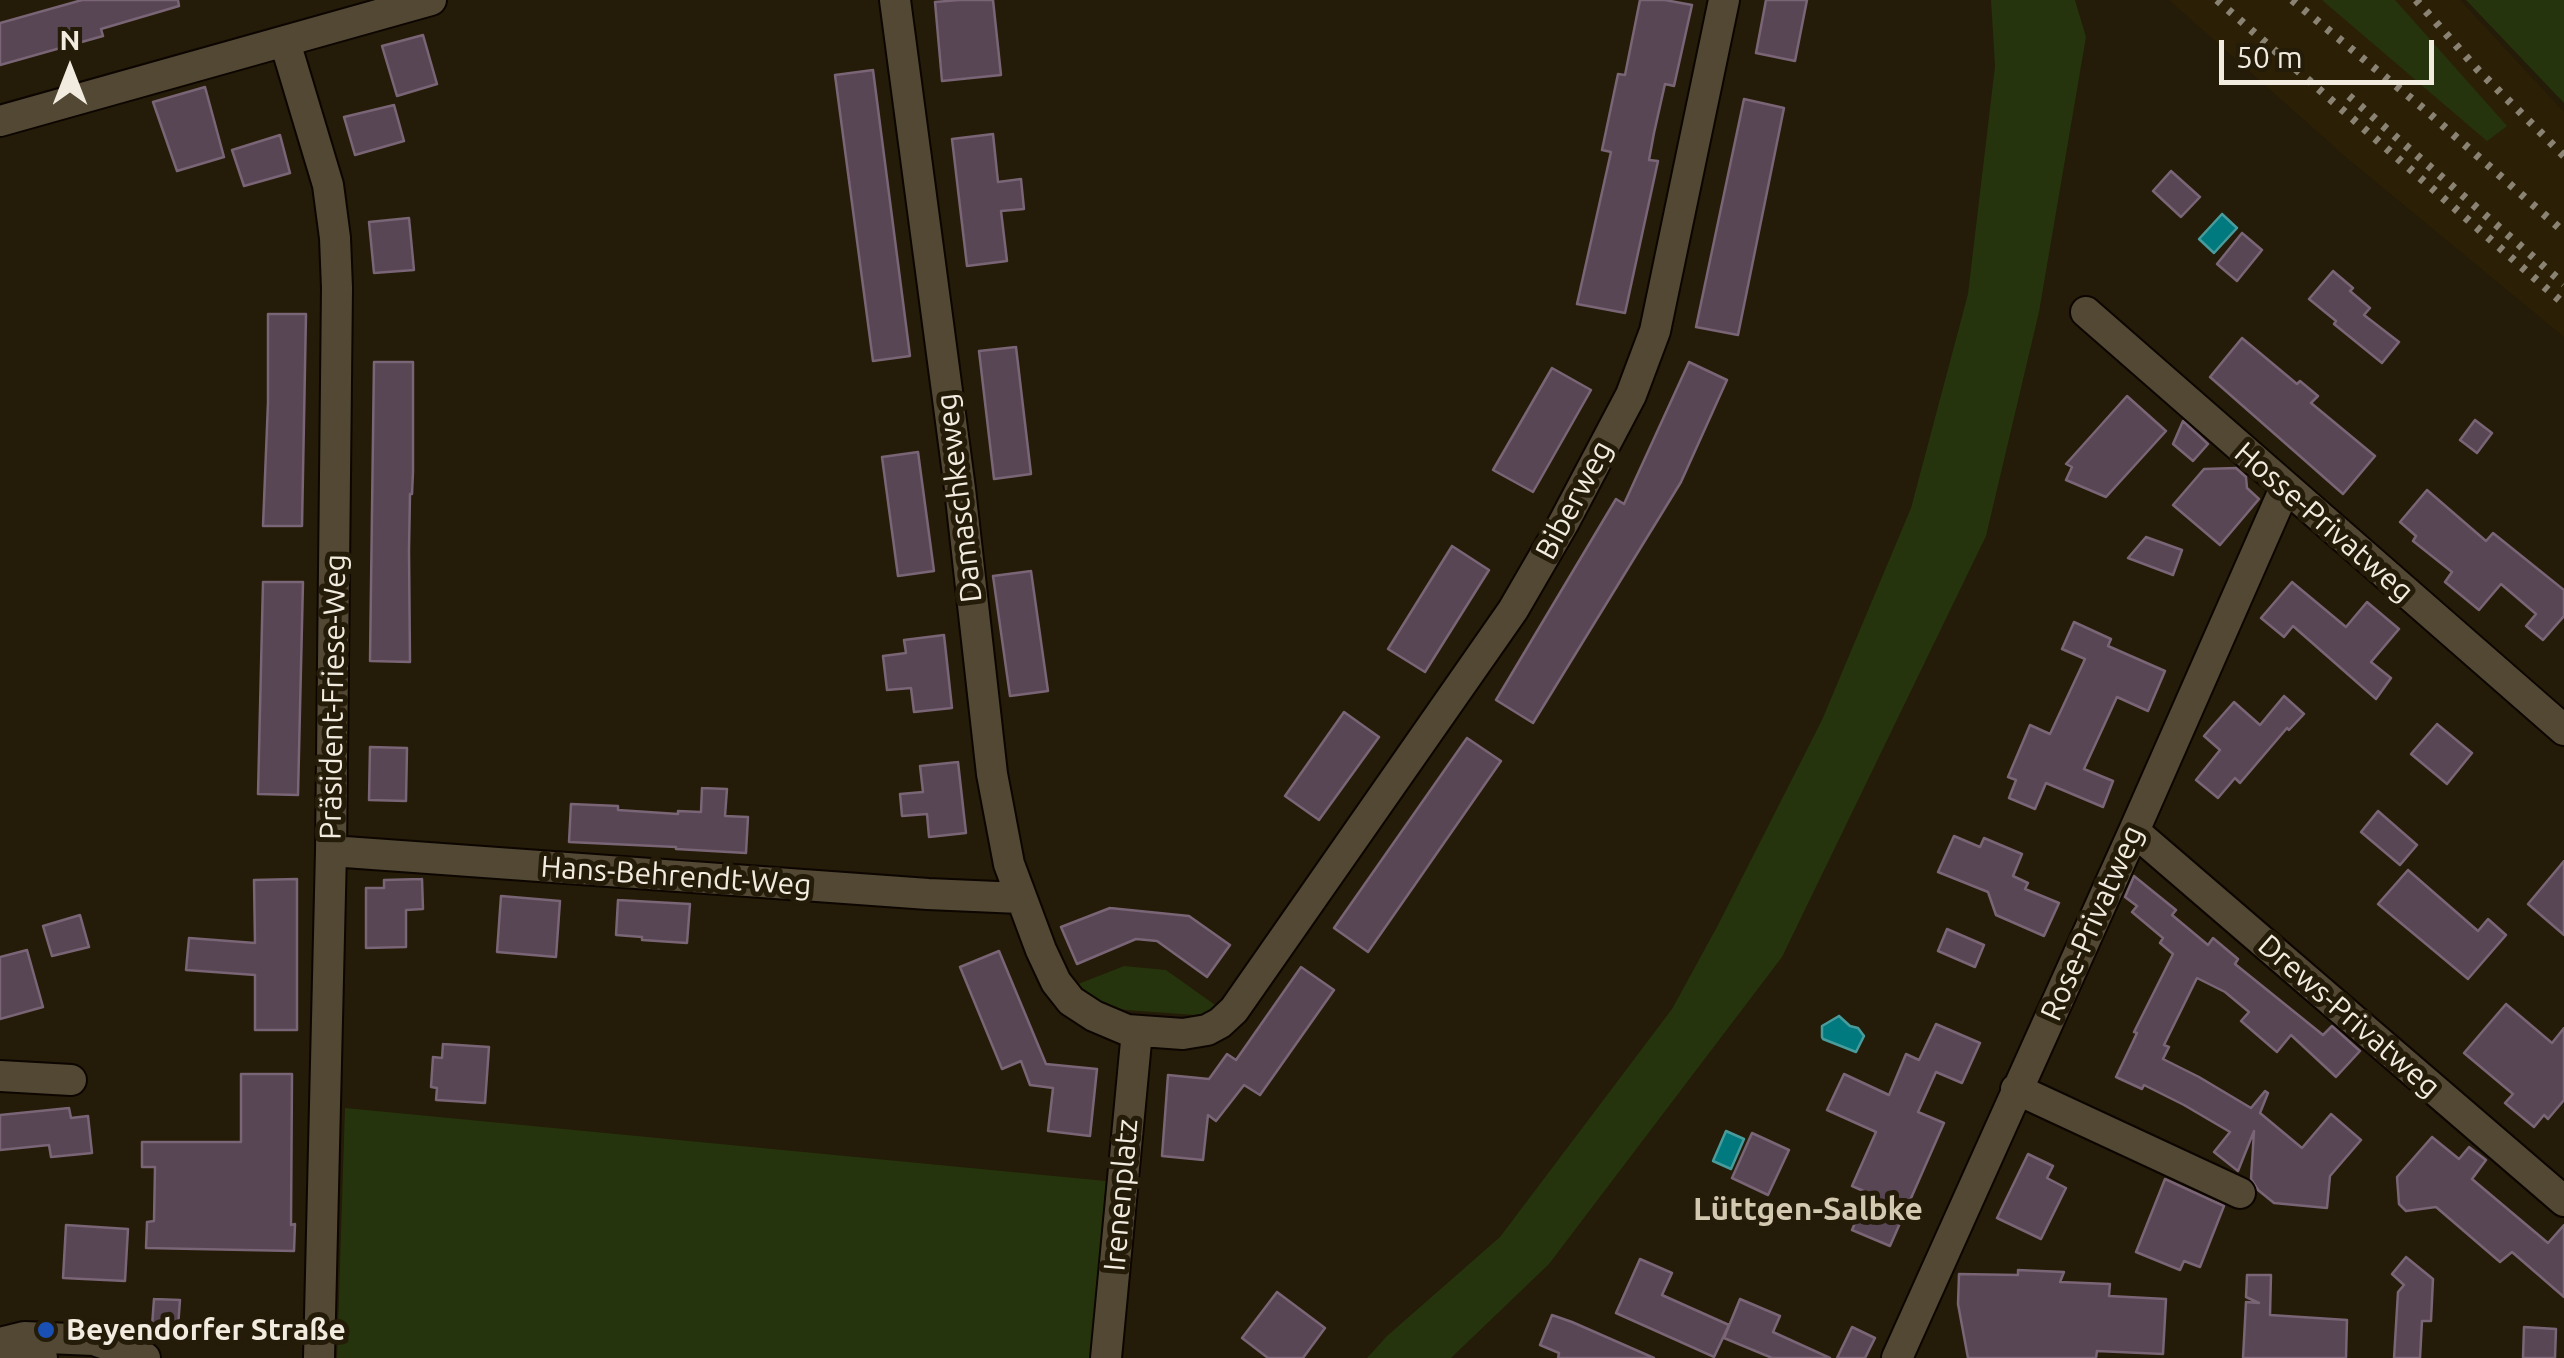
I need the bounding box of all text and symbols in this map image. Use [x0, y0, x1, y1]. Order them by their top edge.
north arrow [20, 20, 120, 120]
scale bar [2224, 20, 2439, 82]
text: N [60, 24, 80, 55]
text: 50 m [2236, 40, 2303, 74]
street label: Damaschkeweg [928, 391, 990, 605]
street label: Biberweg [1528, 434, 1620, 566]
street label: Hosse-Privatweg [2227, 435, 2421, 609]
street label: Präsident-Friese-Weg [313, 554, 353, 840]
street label: Rose-Privatweg [2033, 820, 2151, 1026]
street label: Hans-Behrendt-Weg [539, 849, 813, 903]
street label: Drews-Privatweg [2251, 927, 2447, 1105]
street label: Irenenplatz [1096, 1117, 1146, 1273]
district label: Lüttgen-Salbke [1693, 1190, 1923, 1228]
place label: Beyendorfer Straße [66, 1312, 346, 1348]
marker: Beyendorfer Straße [35, 1319, 57, 1341]

